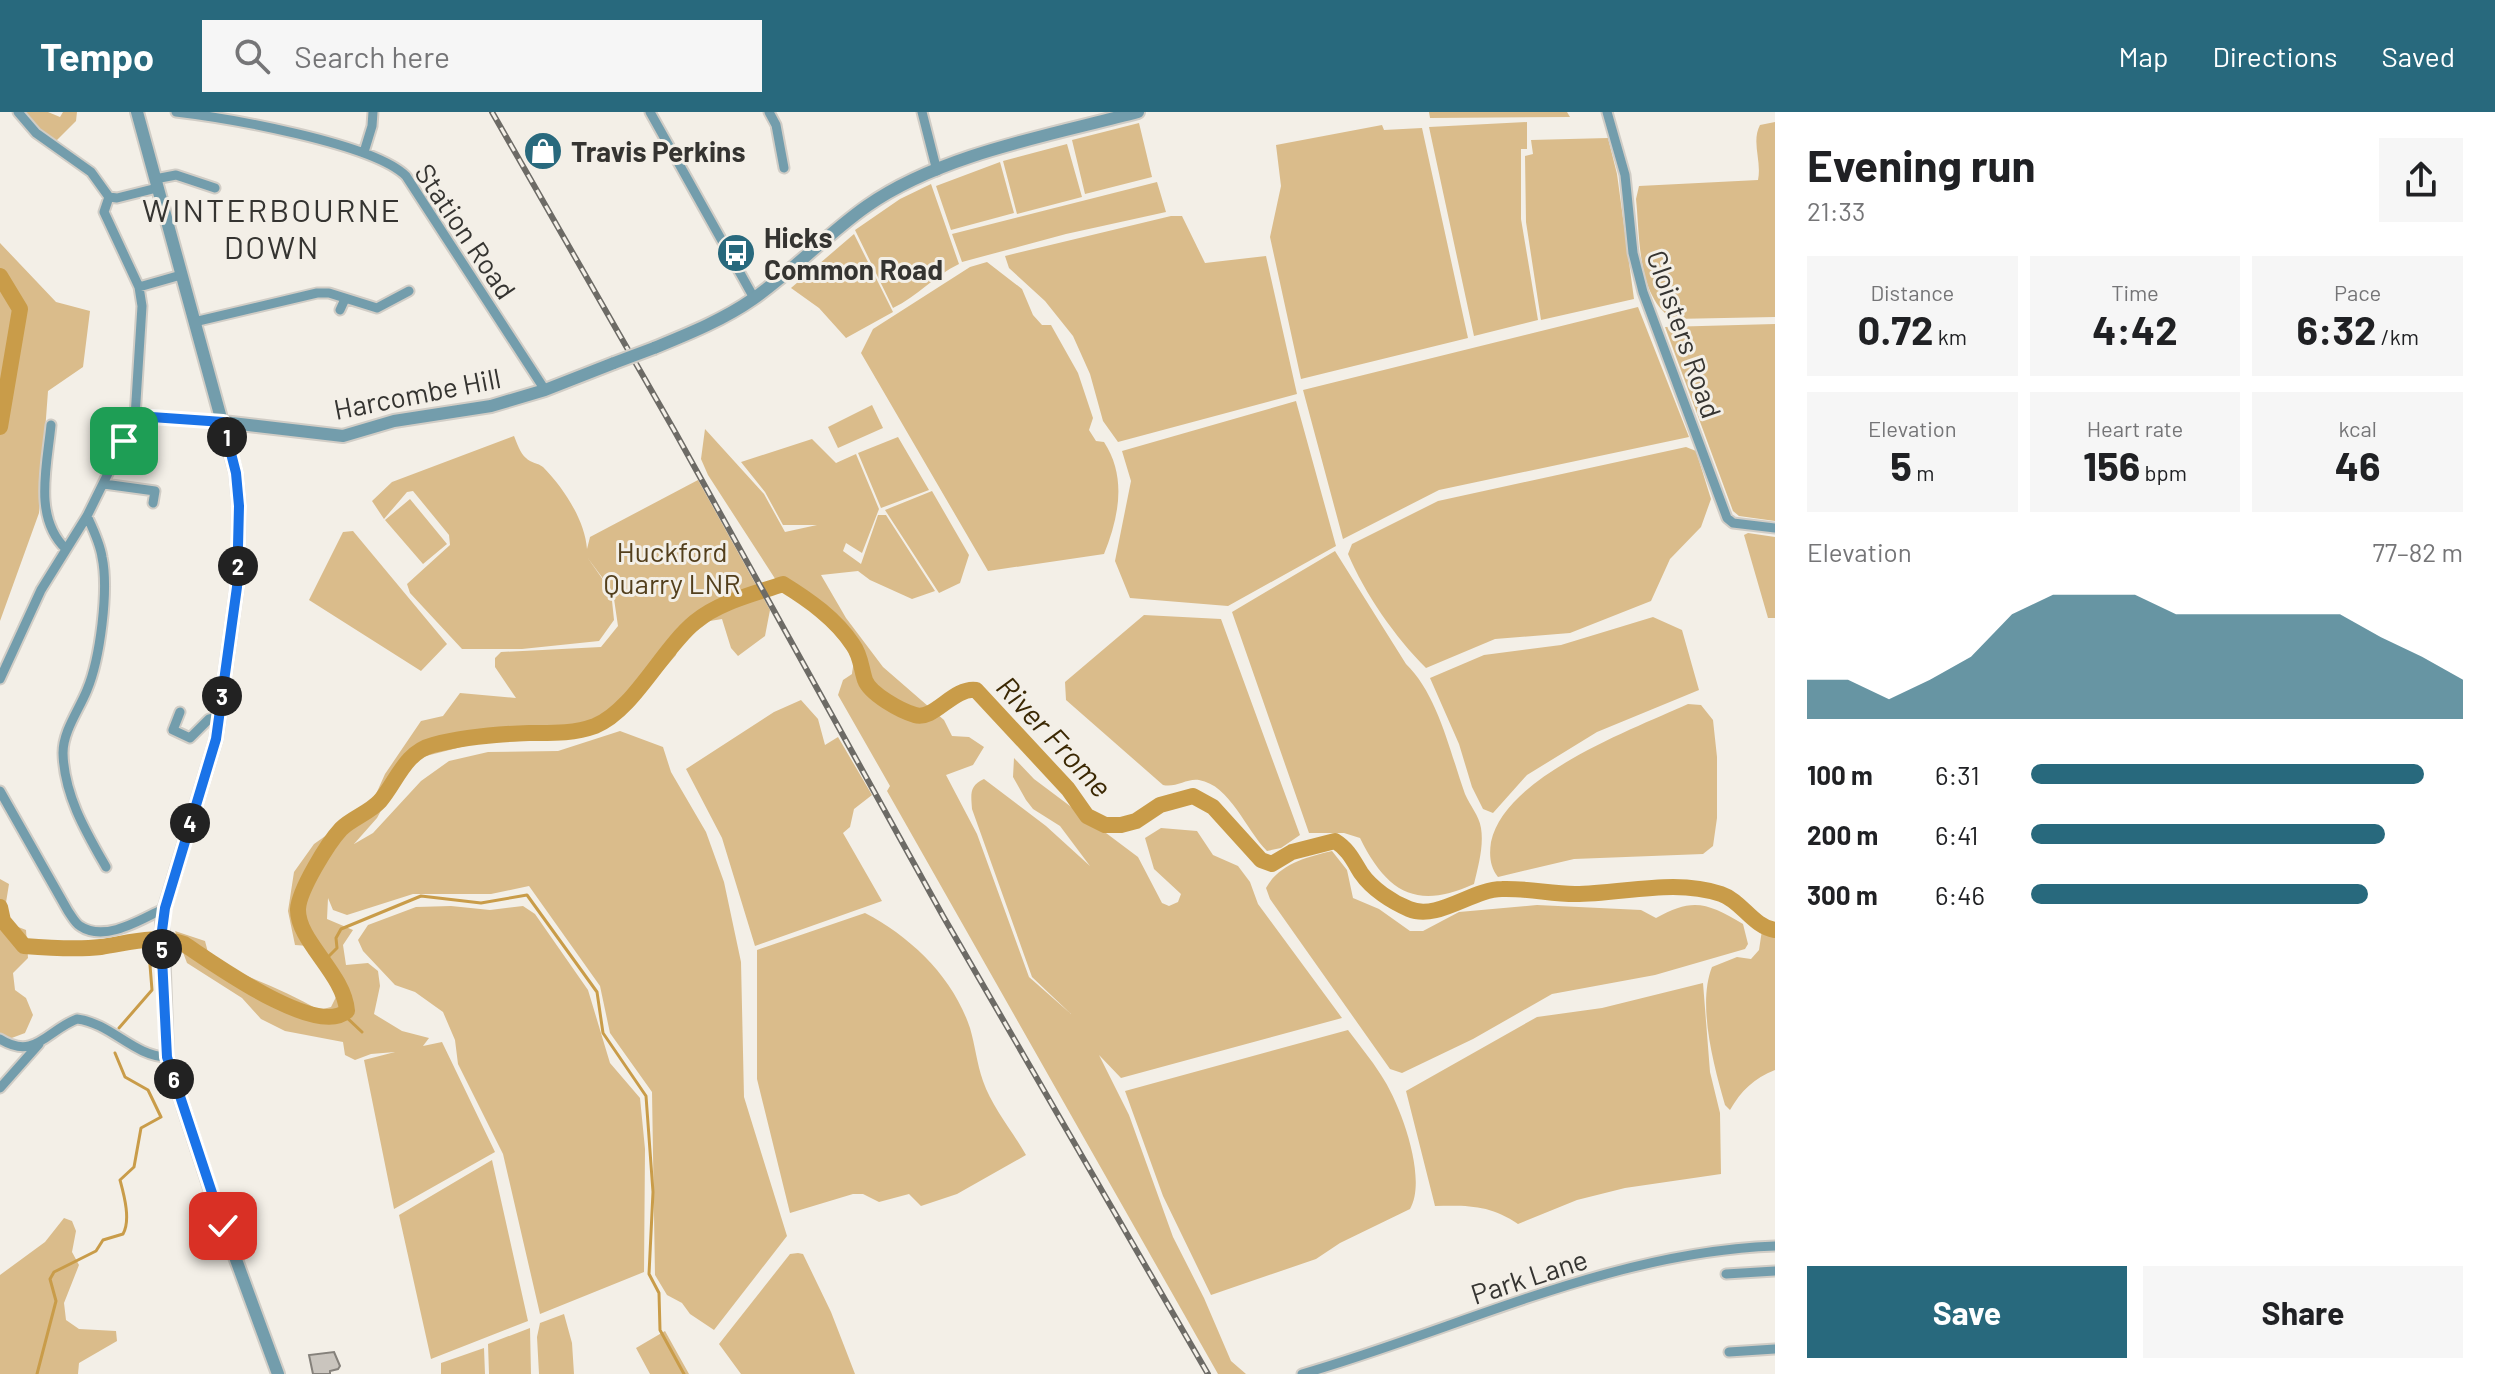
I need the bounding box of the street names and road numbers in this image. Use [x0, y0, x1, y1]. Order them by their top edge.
street label: Station Road [408, 157, 524, 305]
street label: Cloisters Road [1640, 246, 1730, 422]
street label: Harcombe Hill [331, 360, 503, 426]
street label: Park Lane [1466, 1241, 1592, 1311]

